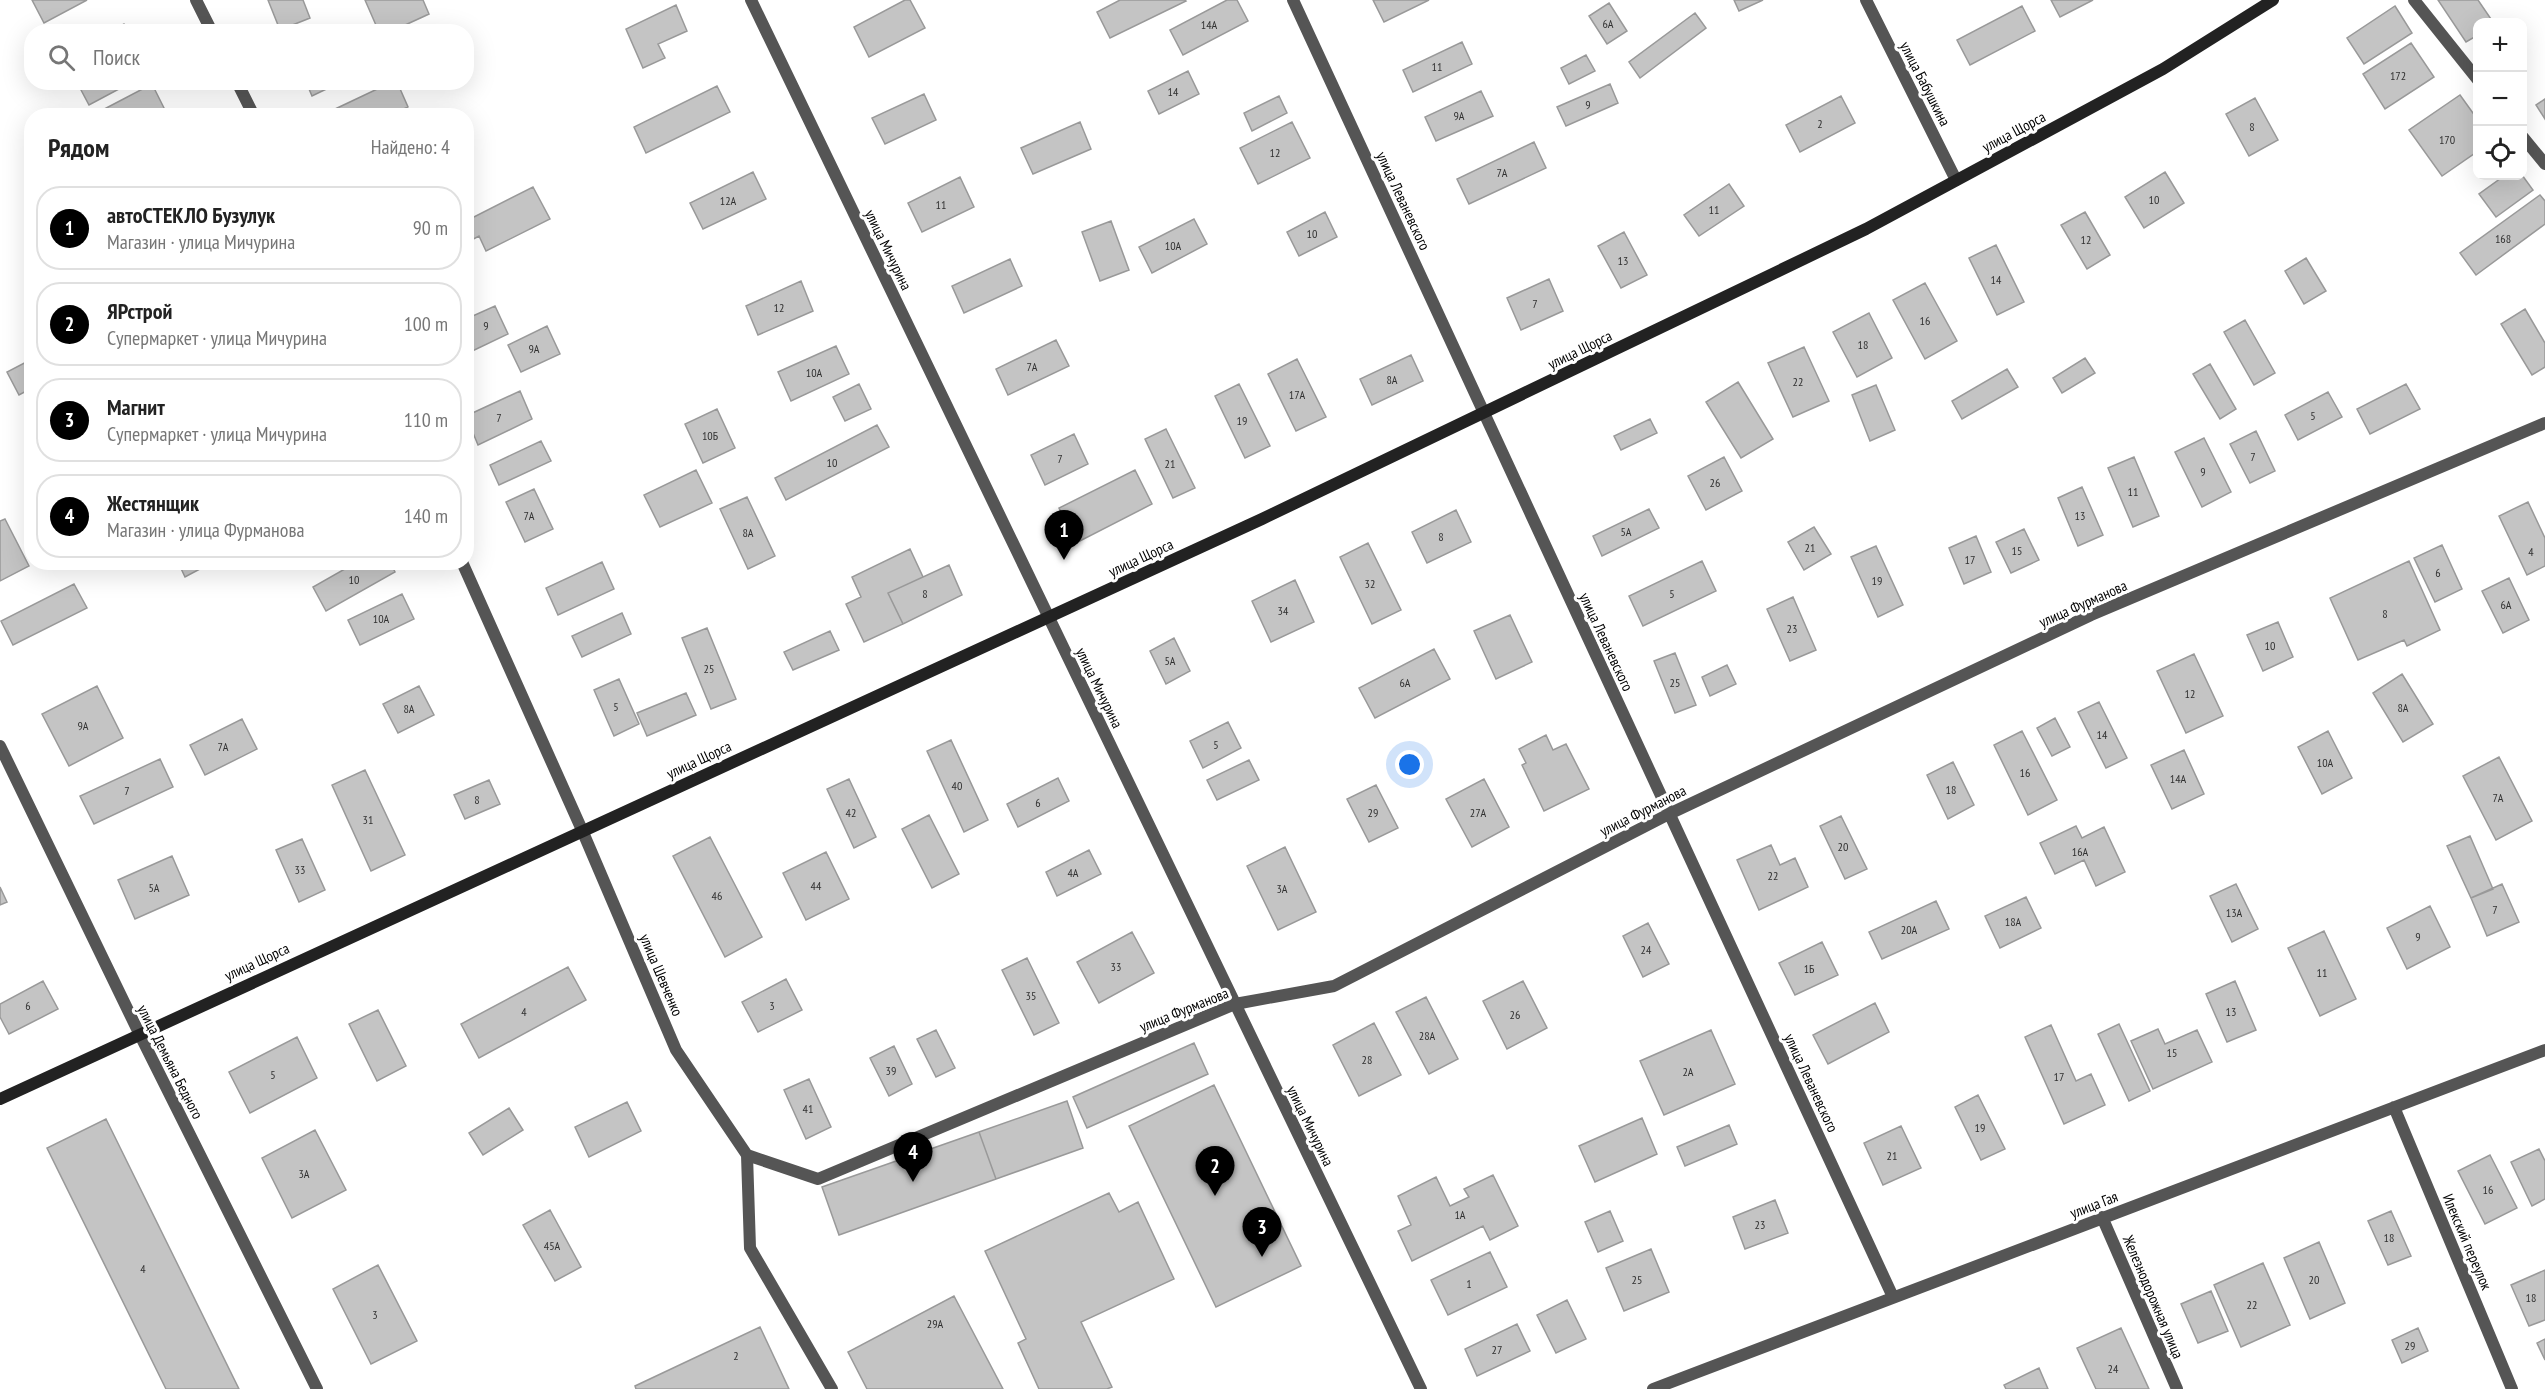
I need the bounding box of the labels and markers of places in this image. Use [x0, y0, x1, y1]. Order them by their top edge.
pin: 1 [1044, 510, 1084, 560]
pin: 4 [894, 1132, 932, 1182]
pin: 2 [1196, 1146, 1234, 1196]
pin: 3 [1242, 1208, 1282, 1257]

